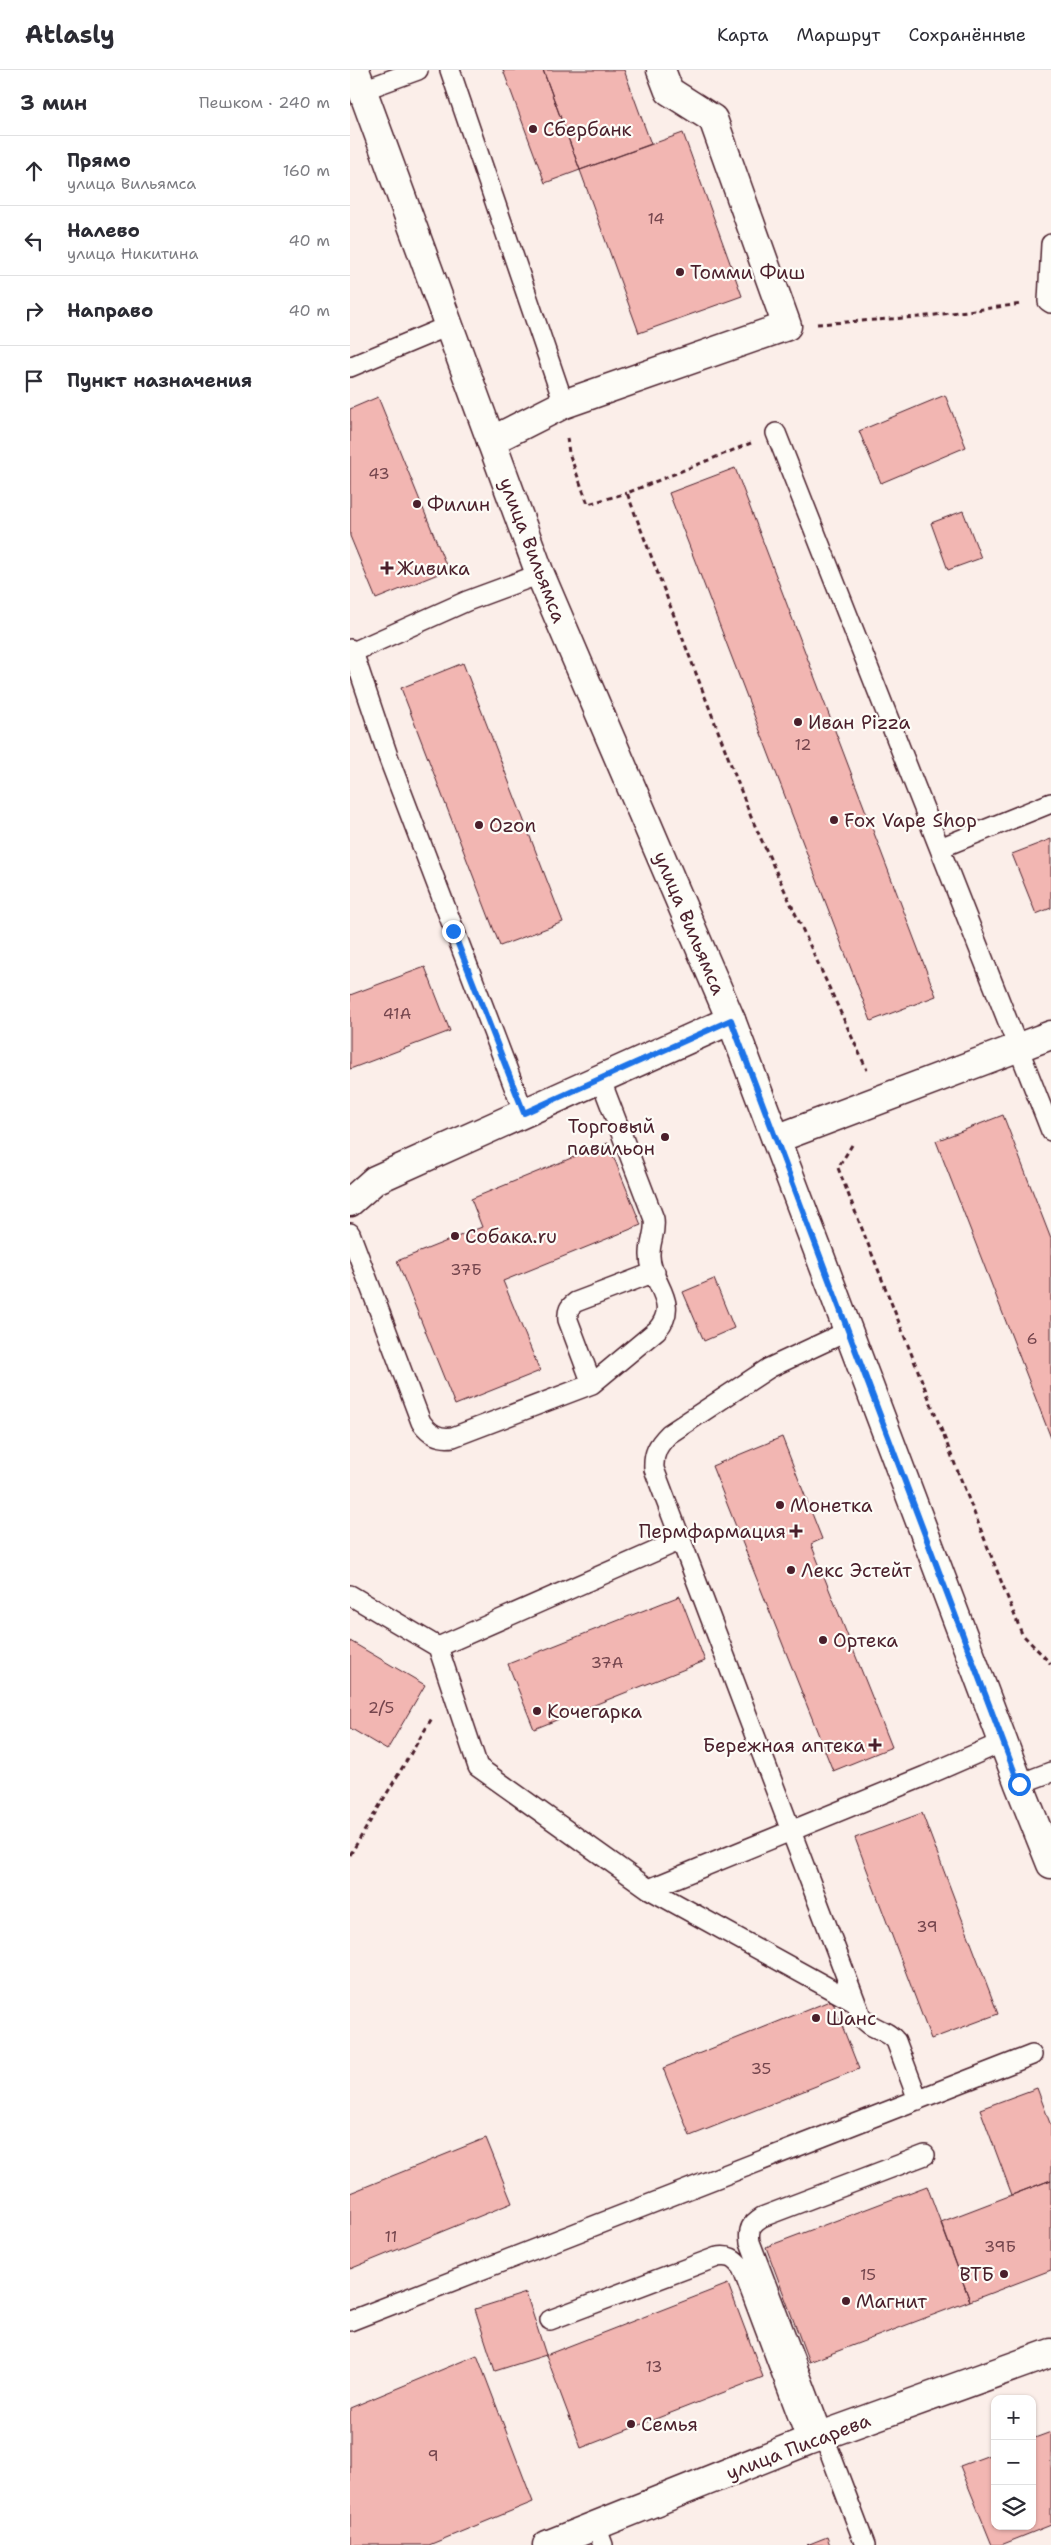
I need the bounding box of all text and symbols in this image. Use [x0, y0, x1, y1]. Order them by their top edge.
text: Atlasly [25, 19, 115, 51]
text: Карта [717, 23, 768, 47]
text: Маршрут [796, 23, 880, 47]
text: Сохранённые [908, 23, 1026, 47]
text: 3 мин [20, 89, 87, 117]
text: Пешком · 240 m [199, 92, 330, 113]
place label: Сбербанк [543, 117, 632, 142]
marker: Сбербанк [527, 123, 539, 135]
text: Прямо [67, 148, 131, 173]
icon: ahead [20, 157, 48, 185]
text: 160 m [283, 160, 330, 181]
text: улица Вильямса [67, 173, 196, 194]
house number: 14 [647, 208, 665, 229]
text: Налево [67, 218, 140, 243]
icon: left [20, 227, 48, 255]
text: 40 m [288, 230, 330, 251]
text: улица Никитина [67, 243, 198, 264]
place label: Томми Фиш [690, 260, 805, 285]
marker: Томми Фиш [674, 266, 686, 278]
icon: right [20, 297, 48, 325]
text: Направо [67, 298, 153, 323]
text: 40 m [288, 300, 330, 321]
icon: arrive [20, 367, 48, 395]
text: Пункт назначения [67, 368, 252, 393]
house number: 43 [368, 463, 390, 484]
street label: улица Вильямса [493, 474, 572, 626]
place label: Филин [427, 492, 490, 517]
marker: Филин [411, 498, 423, 510]
place label: Живика [397, 556, 470, 581]
marker: Живика [381, 562, 393, 574]
place label: Иван Pizza [808, 710, 910, 735]
marker: Иван Pizza [792, 716, 804, 728]
house number: 12 [794, 734, 812, 755]
place label: Fox Vape Shop [844, 808, 977, 833]
place label: Ozon [489, 813, 536, 838]
marker: Fox Vape Shop [828, 814, 840, 826]
marker: Ozon [473, 819, 485, 831]
street label: улица Вильямса [648, 848, 731, 999]
route end [442, 920, 465, 943]
house number: 41А [383, 1003, 411, 1024]
place label: Торговый павильон [567, 1114, 655, 1161]
marker: Торговый павильон [659, 1131, 671, 1143]
place label: Собака.ru [465, 1224, 557, 1249]
marker: Собака.ru [449, 1230, 461, 1242]
house number: 37Б [450, 1259, 482, 1280]
house number: 6 [1026, 1328, 1038, 1349]
place label: Монетка [790, 1493, 873, 1518]
marker: Монетка [774, 1499, 786, 1511]
place label: Пермфармация [639, 1519, 786, 1544]
marker: Пермфармация [790, 1525, 802, 1537]
place label: Лекс Эстейт [801, 1558, 912, 1583]
marker: Лекс Эстейт [785, 1564, 797, 1576]
place label: Ортека [833, 1628, 898, 1653]
marker: Ортека [817, 1634, 829, 1646]
house number: 37А [591, 1652, 623, 1673]
house number: 2/5 [368, 1697, 394, 1718]
place label: Кочегарка [547, 1699, 642, 1724]
marker: Кочегарка [531, 1705, 543, 1717]
place label: Бережная аптека [703, 1733, 865, 1758]
marker: Бережная аптека [869, 1739, 881, 1751]
route start [1008, 1773, 1031, 1796]
house number: 39 [916, 1916, 938, 1937]
place label: Шанс [826, 2006, 876, 2031]
marker: Шанс [810, 2012, 822, 2024]
house number: 35 [751, 2058, 771, 2079]
house number: 11 [385, 2226, 397, 2247]
house number: 39Б [984, 2236, 1016, 2257]
place label: ВТБ [959, 2262, 994, 2287]
house number: 15 [860, 2264, 876, 2285]
marker: ВТБ [998, 2268, 1010, 2280]
place label: Магнит [856, 2289, 927, 2314]
marker: Магнит [840, 2295, 852, 2307]
house number: 13 [645, 2356, 663, 2377]
map controls [991, 2395, 1036, 2530]
button: + [991, 2395, 1036, 2440]
street label: улица Писарева [722, 2407, 874, 2485]
place label: Семья [641, 2412, 698, 2437]
marker: Семья [625, 2418, 637, 2430]
button: − [991, 2440, 1036, 2485]
house number: 9 [427, 2445, 439, 2466]
button: layers [991, 2485, 1036, 2530]

